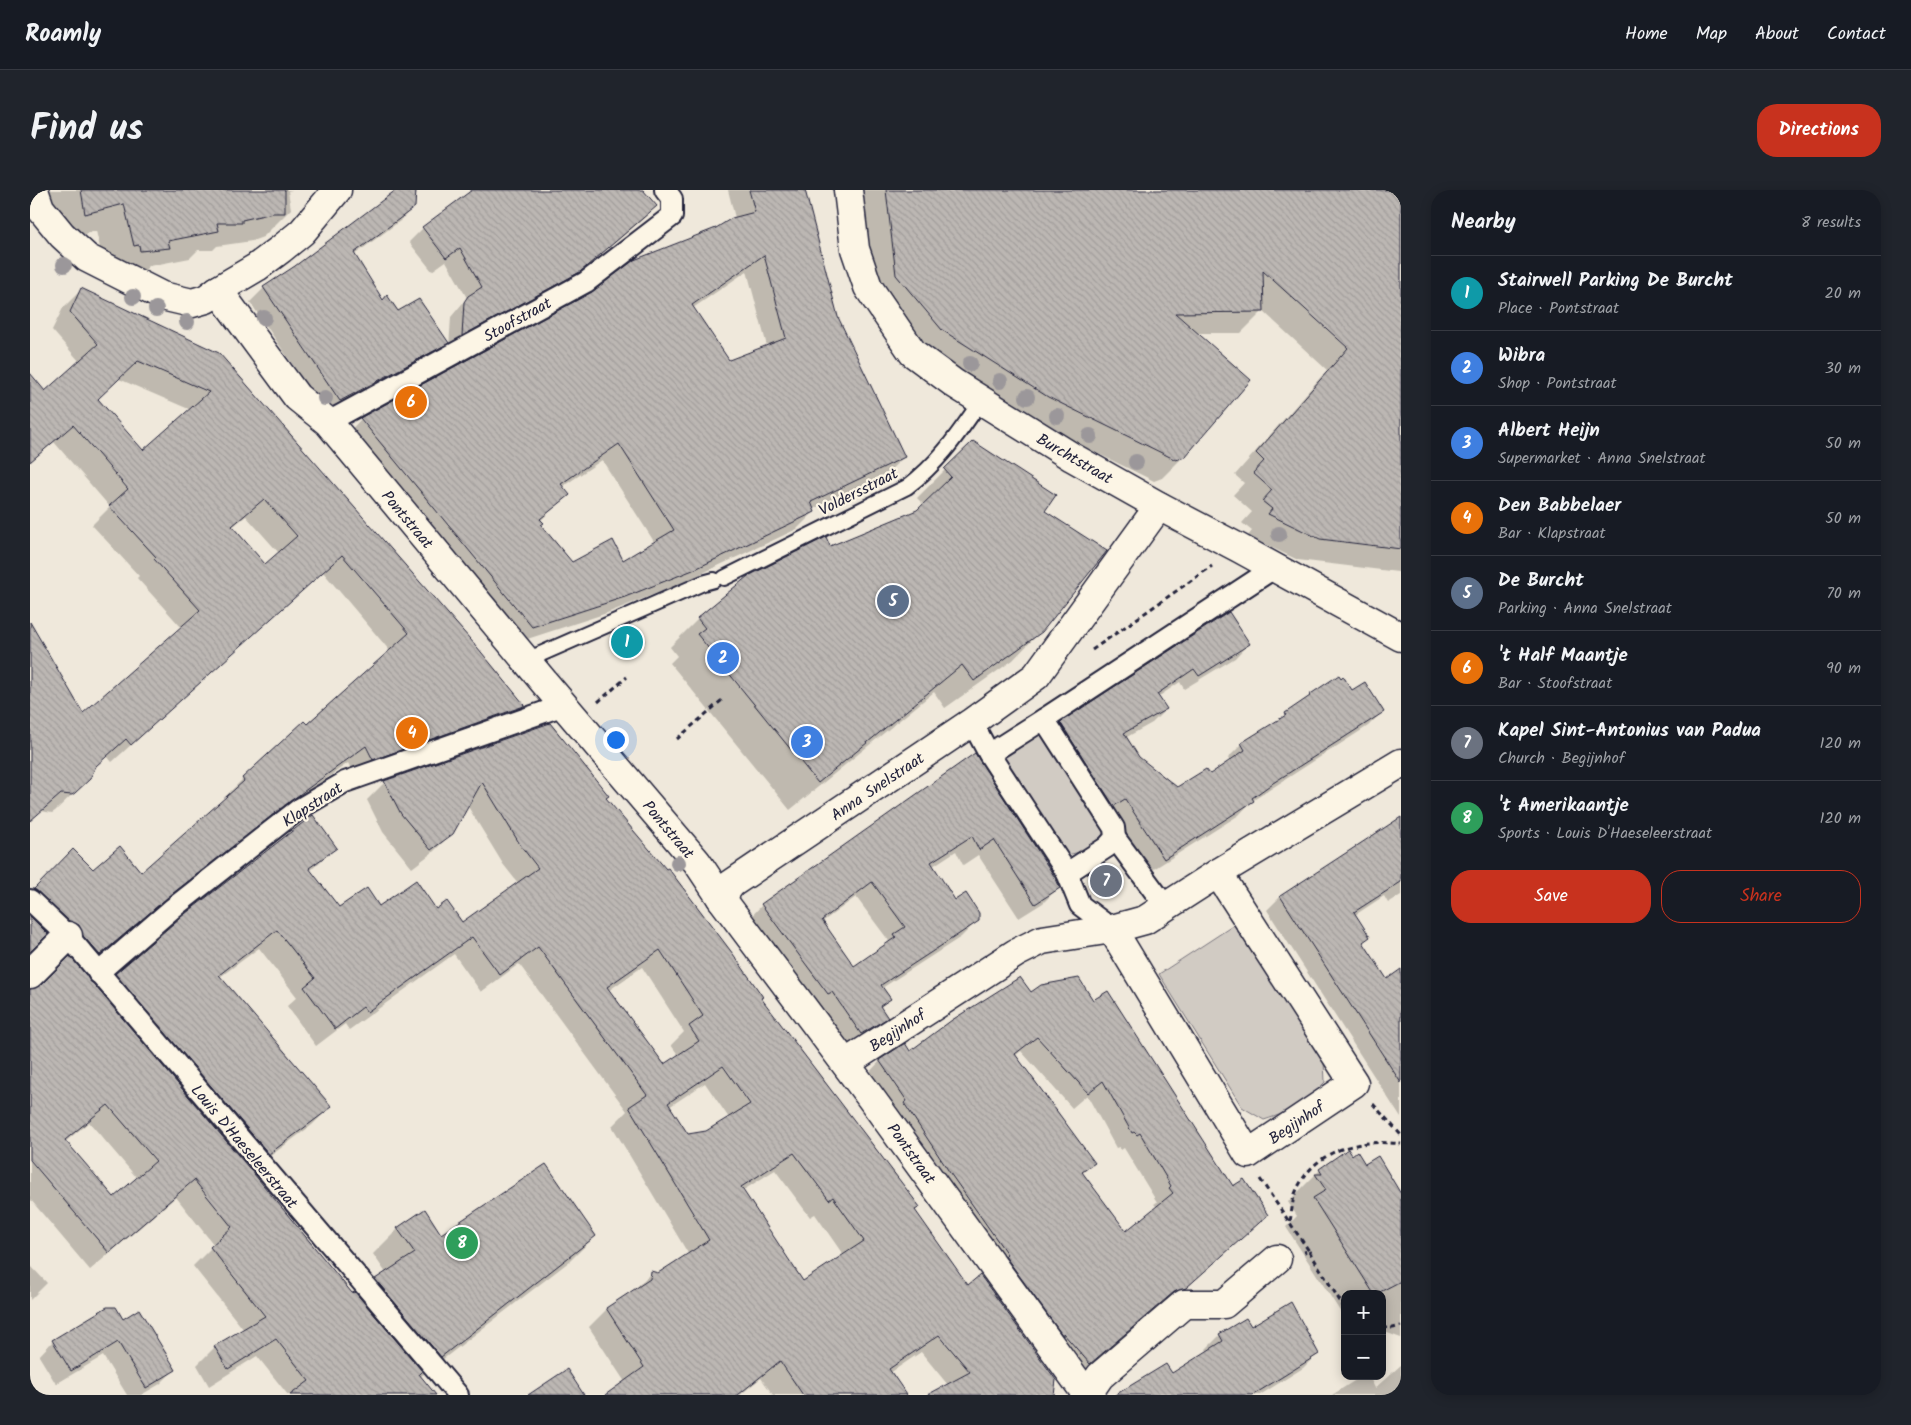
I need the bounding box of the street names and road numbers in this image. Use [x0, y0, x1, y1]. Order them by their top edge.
street label: Stoofstraat [479, 291, 557, 349]
street label: Burchtstraat [1031, 427, 1118, 492]
street label: Voldersstraat [814, 461, 904, 523]
street label: Pontstraat [375, 485, 439, 555]
street label: Anna Snelstraat [826, 746, 930, 828]
street label: Klapstraat [277, 776, 349, 834]
street label: Pontstraat [636, 795, 700, 865]
street label: Begijnhof [864, 1002, 933, 1059]
street label: Louis D'Haeseleerstraat [184, 1079, 304, 1215]
street label: Begijnhof [1264, 1094, 1332, 1151]
street label: Pontstraat [880, 1118, 942, 1190]

